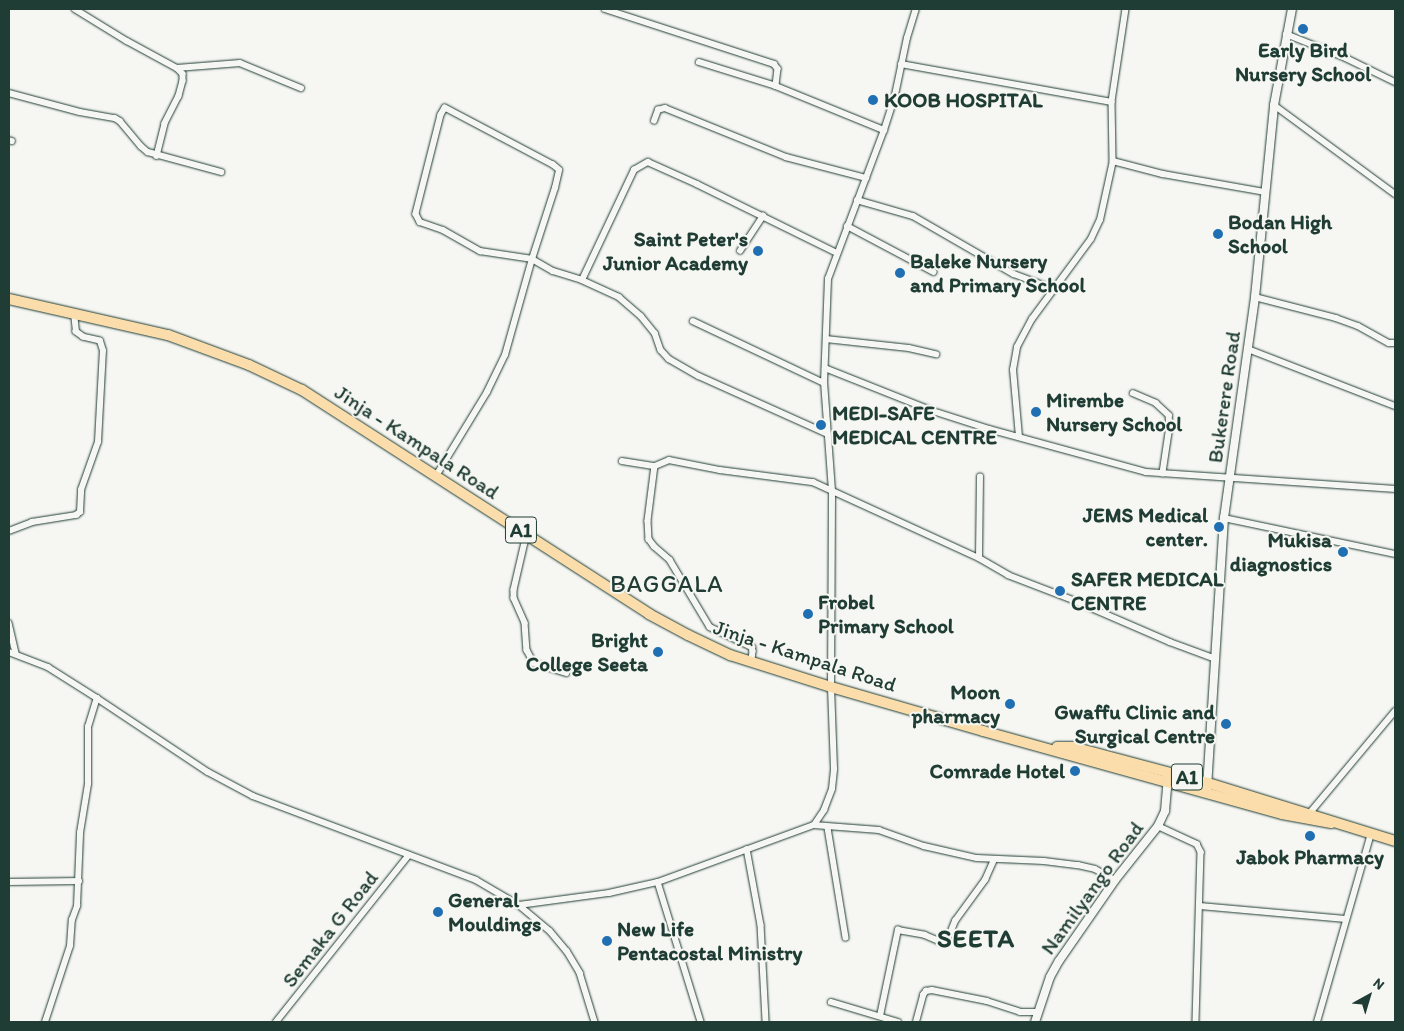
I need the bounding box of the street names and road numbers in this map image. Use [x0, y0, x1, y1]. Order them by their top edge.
street label: Bukerere Road [1202, 330, 1246, 464]
street label: Jinja - Kampala Road [330, 380, 504, 504]
road number: A1 [505, 512, 537, 548]
street label: Jinja - Kampala Road [711, 615, 899, 697]
road number: A1 [1171, 760, 1203, 794]
street label: Namilyango Road [1035, 817, 1149, 959]
street label: Semaka G Road [277, 866, 383, 992]

